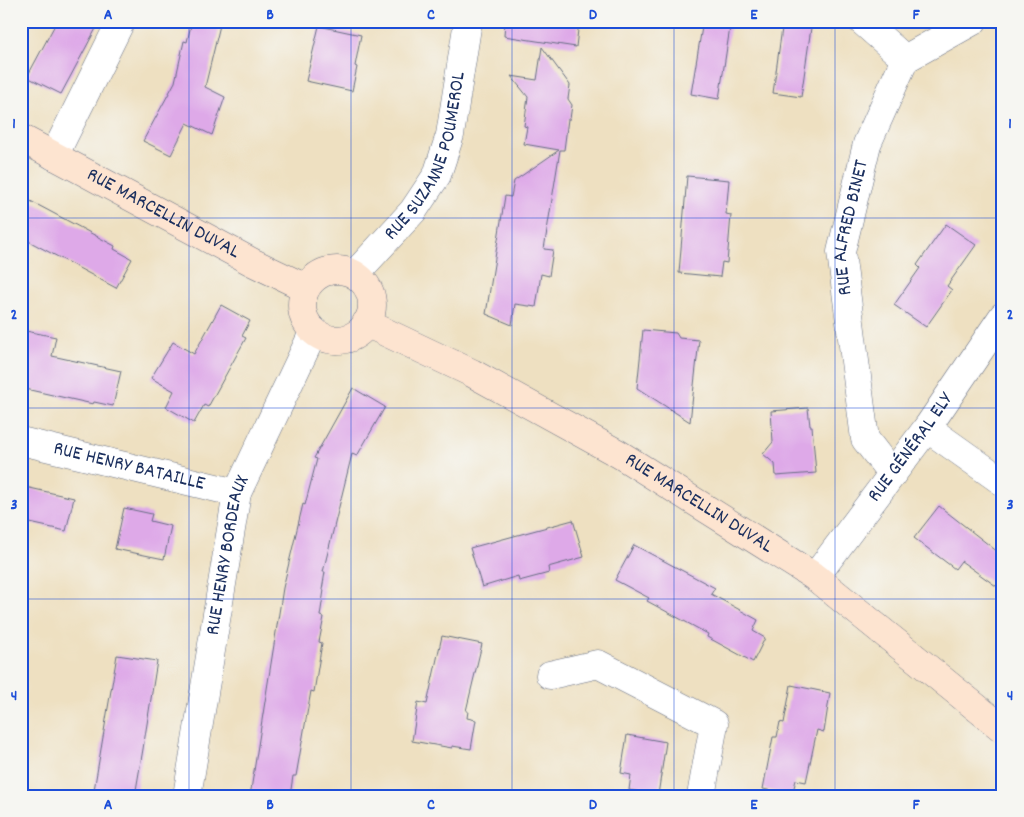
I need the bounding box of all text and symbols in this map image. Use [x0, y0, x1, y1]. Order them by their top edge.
text: A [104, 4, 113, 27]
text: B [266, 4, 274, 27]
text: C [427, 4, 435, 27]
text: D [589, 4, 598, 27]
text: E [750, 4, 758, 27]
text: F [912, 4, 920, 27]
street label: RUE SUZANNE POUMEROL [378, 70, 474, 247]
text: 1 [12, 113, 16, 136]
text: 1 [1008, 113, 1012, 136]
street label: RUE ALFRED BINET [827, 157, 877, 297]
street label: RUE MARCELLIN DUVAL [81, 162, 244, 267]
text: 2 [11, 304, 18, 327]
text: 2 [1007, 304, 1014, 327]
street label: RUE GÉNÉRAL ELY [862, 387, 961, 508]
street label: RUE HENRY BATAILLE [50, 435, 208, 499]
street label: RUE MARCELLIN DUVAL [619, 447, 778, 561]
street label: RUE HENRY BORDEAUX [200, 471, 257, 637]
text: 3 [10, 494, 18, 517]
text: 3 [1006, 494, 1014, 517]
text: 4 [11, 685, 17, 708]
text: 4 [1007, 685, 1013, 708]
text: A [104, 794, 113, 817]
text: B [266, 794, 274, 817]
text: C [427, 794, 435, 817]
text: D [589, 794, 598, 817]
text: E [750, 794, 758, 817]
text: F [912, 794, 920, 817]

